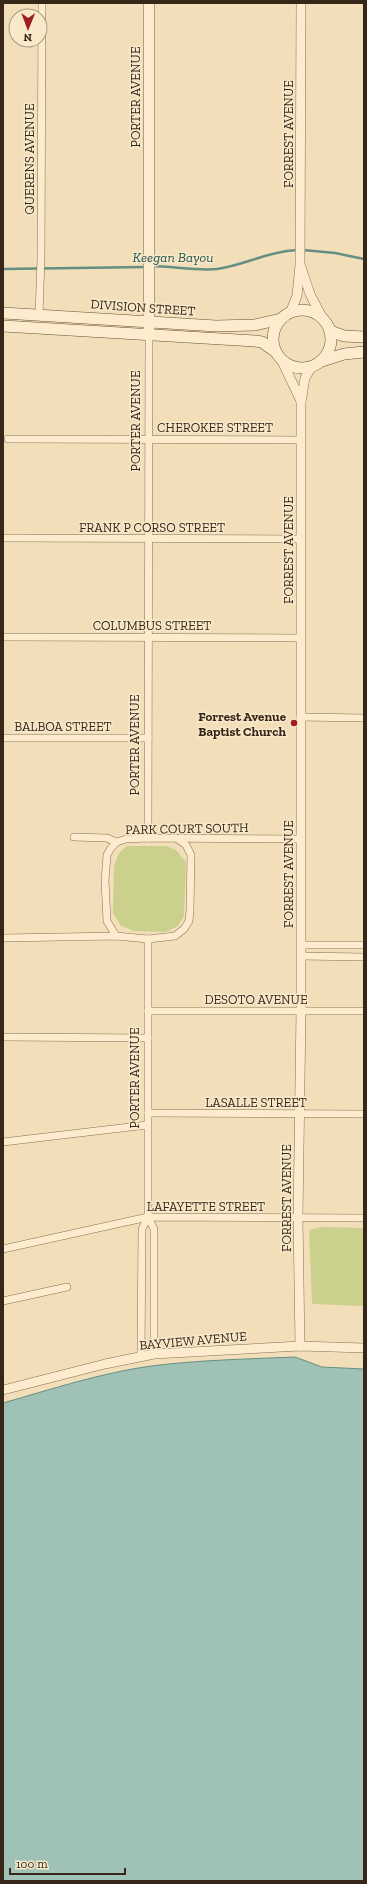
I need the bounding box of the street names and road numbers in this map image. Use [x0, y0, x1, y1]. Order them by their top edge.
street label: PORTER AVENUE [128, 46, 143, 148]
street label: FORREST AVENUE [281, 80, 296, 188]
street label: QUERENS AVENUE [22, 103, 37, 215]
street label: DIVISION STREET [90, 296, 196, 319]
street label: PORTER AVENUE [128, 370, 143, 472]
street label: CHEROKEE STREET [157, 420, 273, 435]
street label: FORREST AVENUE [281, 496, 296, 604]
street label: FRANK P CORSO STREET [79, 520, 225, 535]
street label: COLUMBUS STREET [93, 618, 211, 633]
street label: PORTER AVENUE [127, 694, 142, 796]
street label: BALBOA STREET [14, 719, 112, 734]
street label: PARK COURT SOUTH [125, 820, 249, 837]
street label: FORREST AVENUE [281, 820, 296, 928]
street label: DESOTO AVENUE [204, 992, 308, 1007]
street label: PORTER AVENUE [127, 1027, 142, 1129]
street label: LASALLE STREET [205, 1095, 307, 1110]
street label: FORREST AVENUE [279, 1144, 294, 1252]
street label: LAFAYETTE STREET [147, 1199, 265, 1214]
street label: BAYVIEW AVENUE [139, 1328, 248, 1353]

